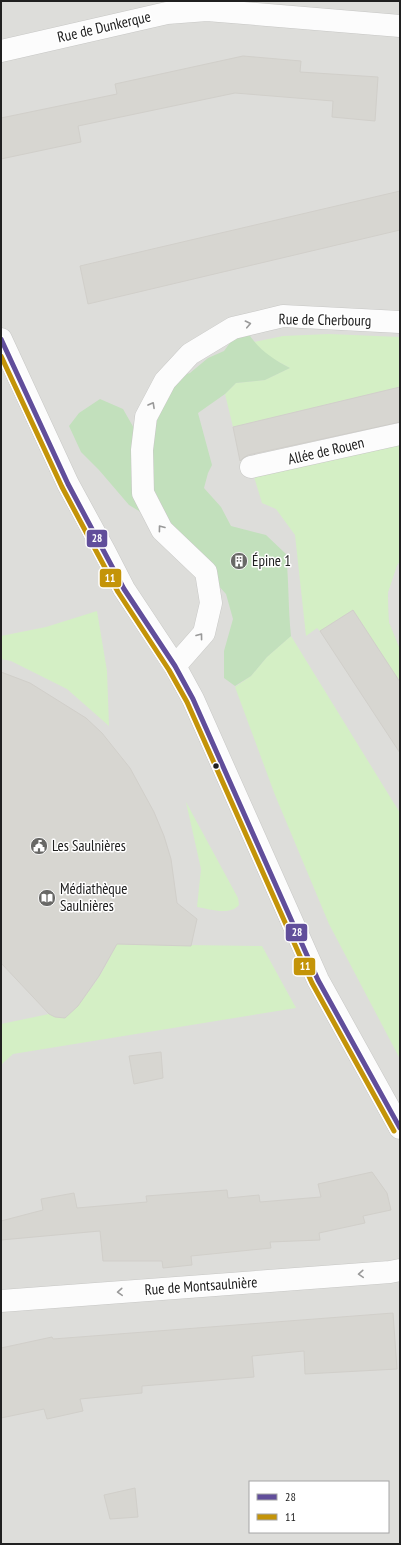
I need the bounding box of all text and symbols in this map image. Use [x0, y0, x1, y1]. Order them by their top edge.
street label: Rue de Dunkerque [55, 7, 152, 46]
street label: Rue de Cherbourg [278, 309, 372, 330]
one-way arrow [245, 321, 251, 329]
one-way arrow [148, 402, 155, 409]
street label: Allée de Rouen [286, 433, 366, 469]
one-way arrow [159, 526, 166, 533]
line badge: 28 [86, 529, 108, 548]
text: 28 [92, 531, 102, 545]
building icon: Épine 1 [229, 551, 249, 571]
place label: Épine 1 [252, 551, 291, 570]
line badge: 11 [99, 568, 122, 588]
text: 11 [105, 571, 115, 585]
one-way arrow [195, 634, 202, 641]
unlabelled marker [211, 761, 221, 771]
public building icon: Les Saulnières [29, 836, 49, 856]
place label: Les Saulnières [52, 836, 126, 855]
place label: Médiathèque Saulnières [60, 879, 128, 915]
library icon: Médiathèque Saulnières [37, 888, 57, 908]
line badge: 28 [285, 923, 308, 942]
text: 28 [292, 925, 302, 939]
line badge: 11 [293, 957, 316, 976]
text: 11 [300, 959, 310, 973]
one-way arrow [358, 1270, 364, 1279]
street label: Rue de Montsaulnière [144, 1272, 258, 1299]
one-way arrow [117, 1287, 123, 1296]
legend [249, 1481, 389, 1533]
text: 28 [285, 1489, 296, 1504]
text: 11 [285, 1509, 296, 1524]

